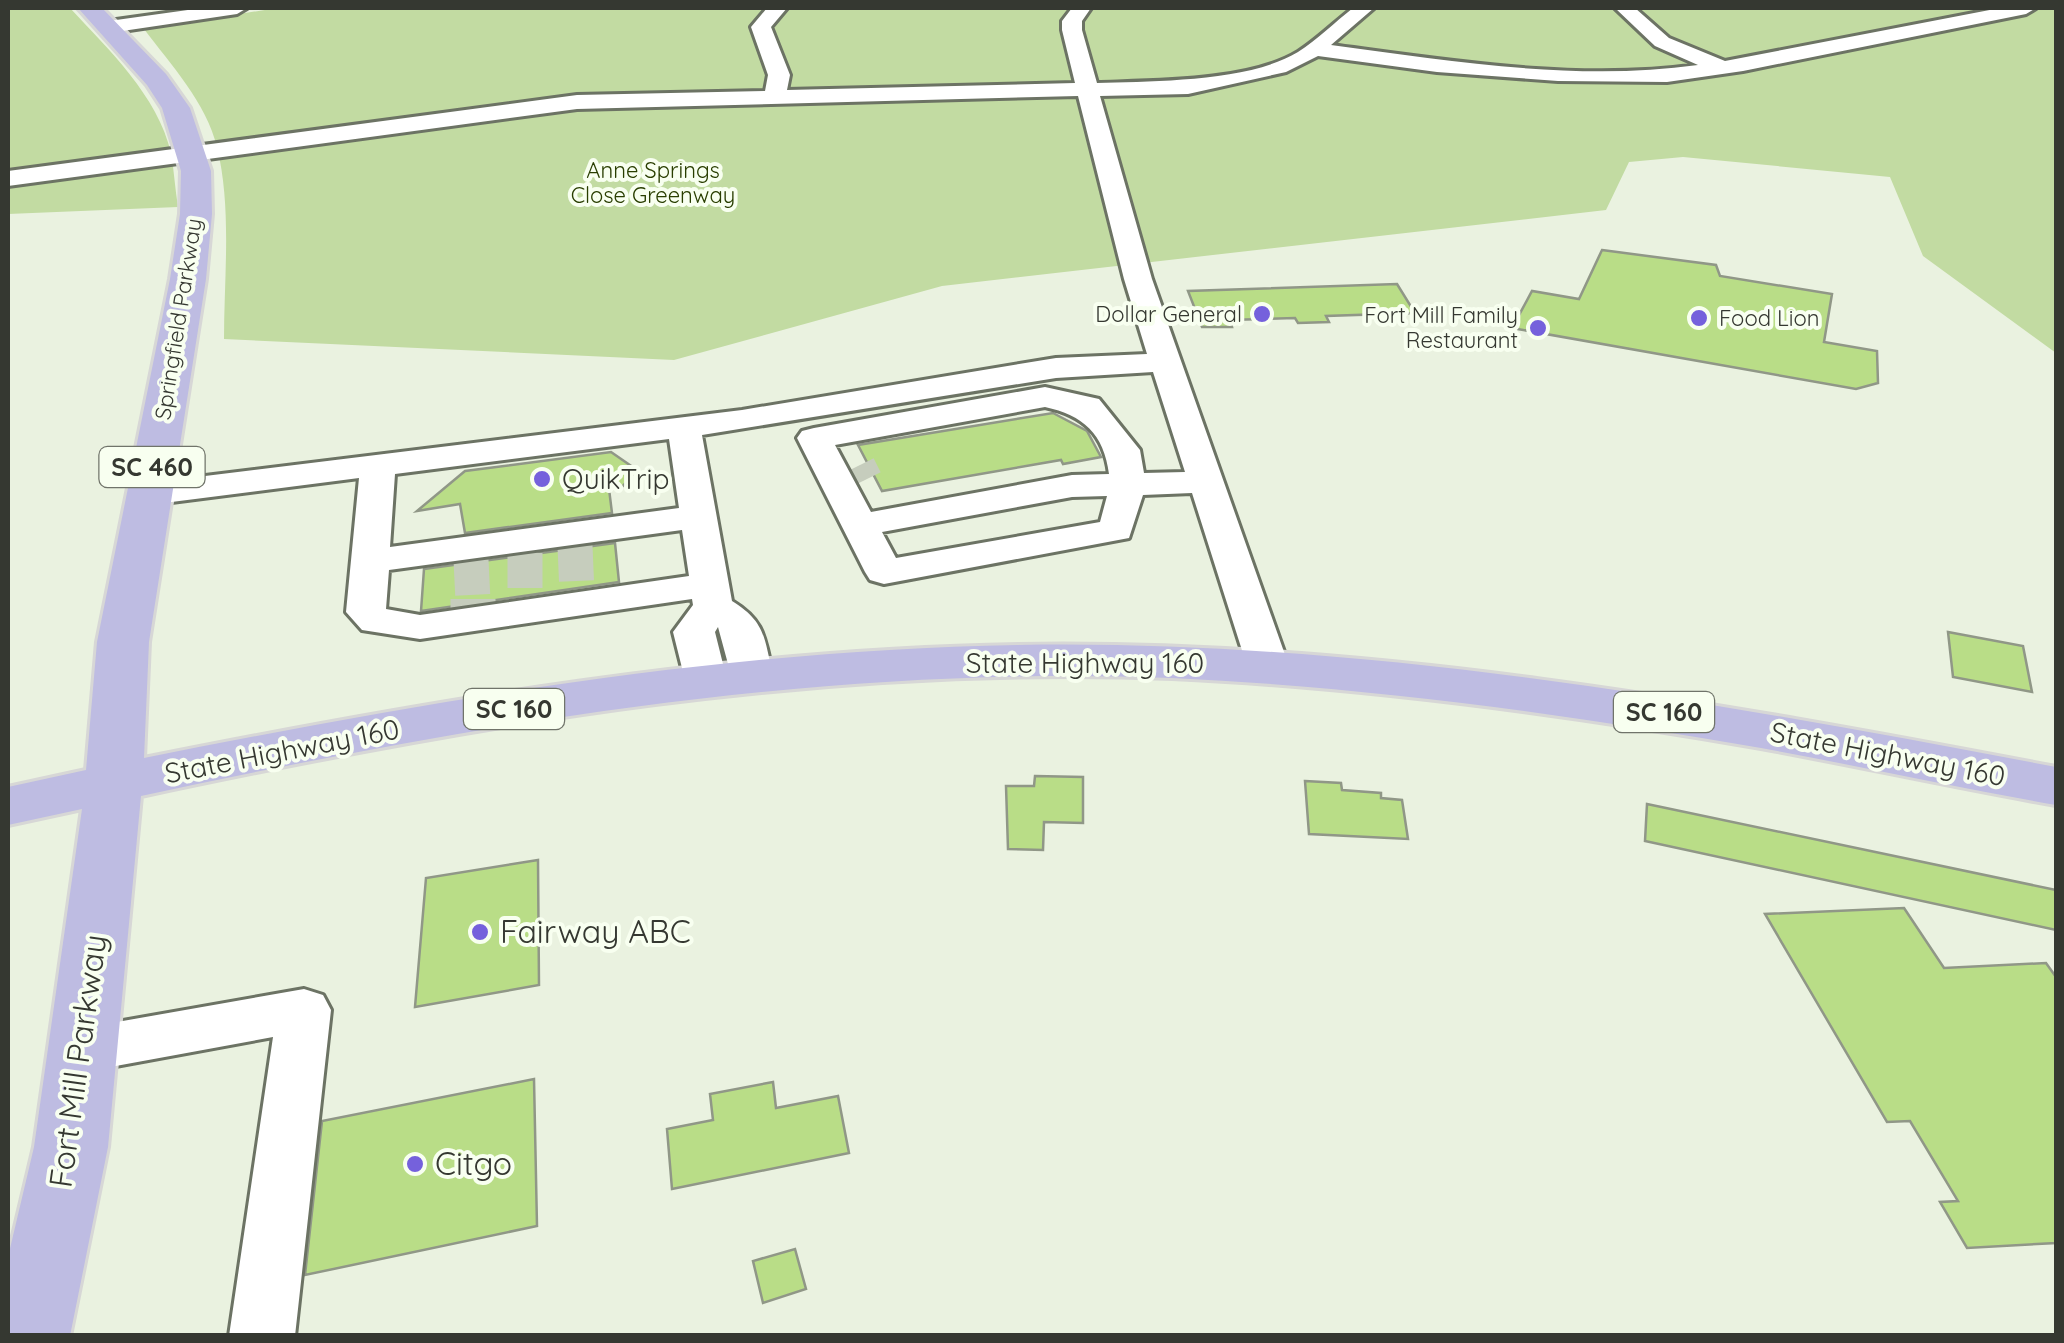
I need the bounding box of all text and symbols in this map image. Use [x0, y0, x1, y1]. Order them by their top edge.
park label: Anne Springs Close Greenway [571, 156, 735, 209]
street label: Springfield Parkway [148, 216, 208, 422]
place label: Dollar General [1095, 300, 1242, 328]
place label: Fort Mill Family Restaurant [1364, 301, 1518, 354]
marker: Dollar General [1251, 303, 1273, 325]
place label: Food Lion [1719, 304, 1819, 332]
marker: Food Lion [1688, 307, 1710, 329]
marker: Fort Mill Family Restaurant [1527, 317, 1549, 339]
road number: SC 460 [100, 447, 204, 487]
place label: QuikTrip [562, 461, 670, 496]
marker: QuikTrip [531, 468, 553, 490]
street label: State Highway 160 [966, 645, 1204, 680]
road number: SC 160 [464, 689, 564, 729]
road number: SC 160 [1614, 692, 1714, 732]
street label: State Highway 160 [162, 711, 402, 790]
street label: State Highway 160 [1768, 714, 2008, 793]
place label: Fairway ABC [500, 911, 691, 951]
marker: Fairway ABC [469, 921, 491, 943]
street label: Fort Mill Parkway [39, 932, 115, 1190]
place label: Citgo [435, 1143, 512, 1183]
marker: Citgo [404, 1153, 426, 1175]

